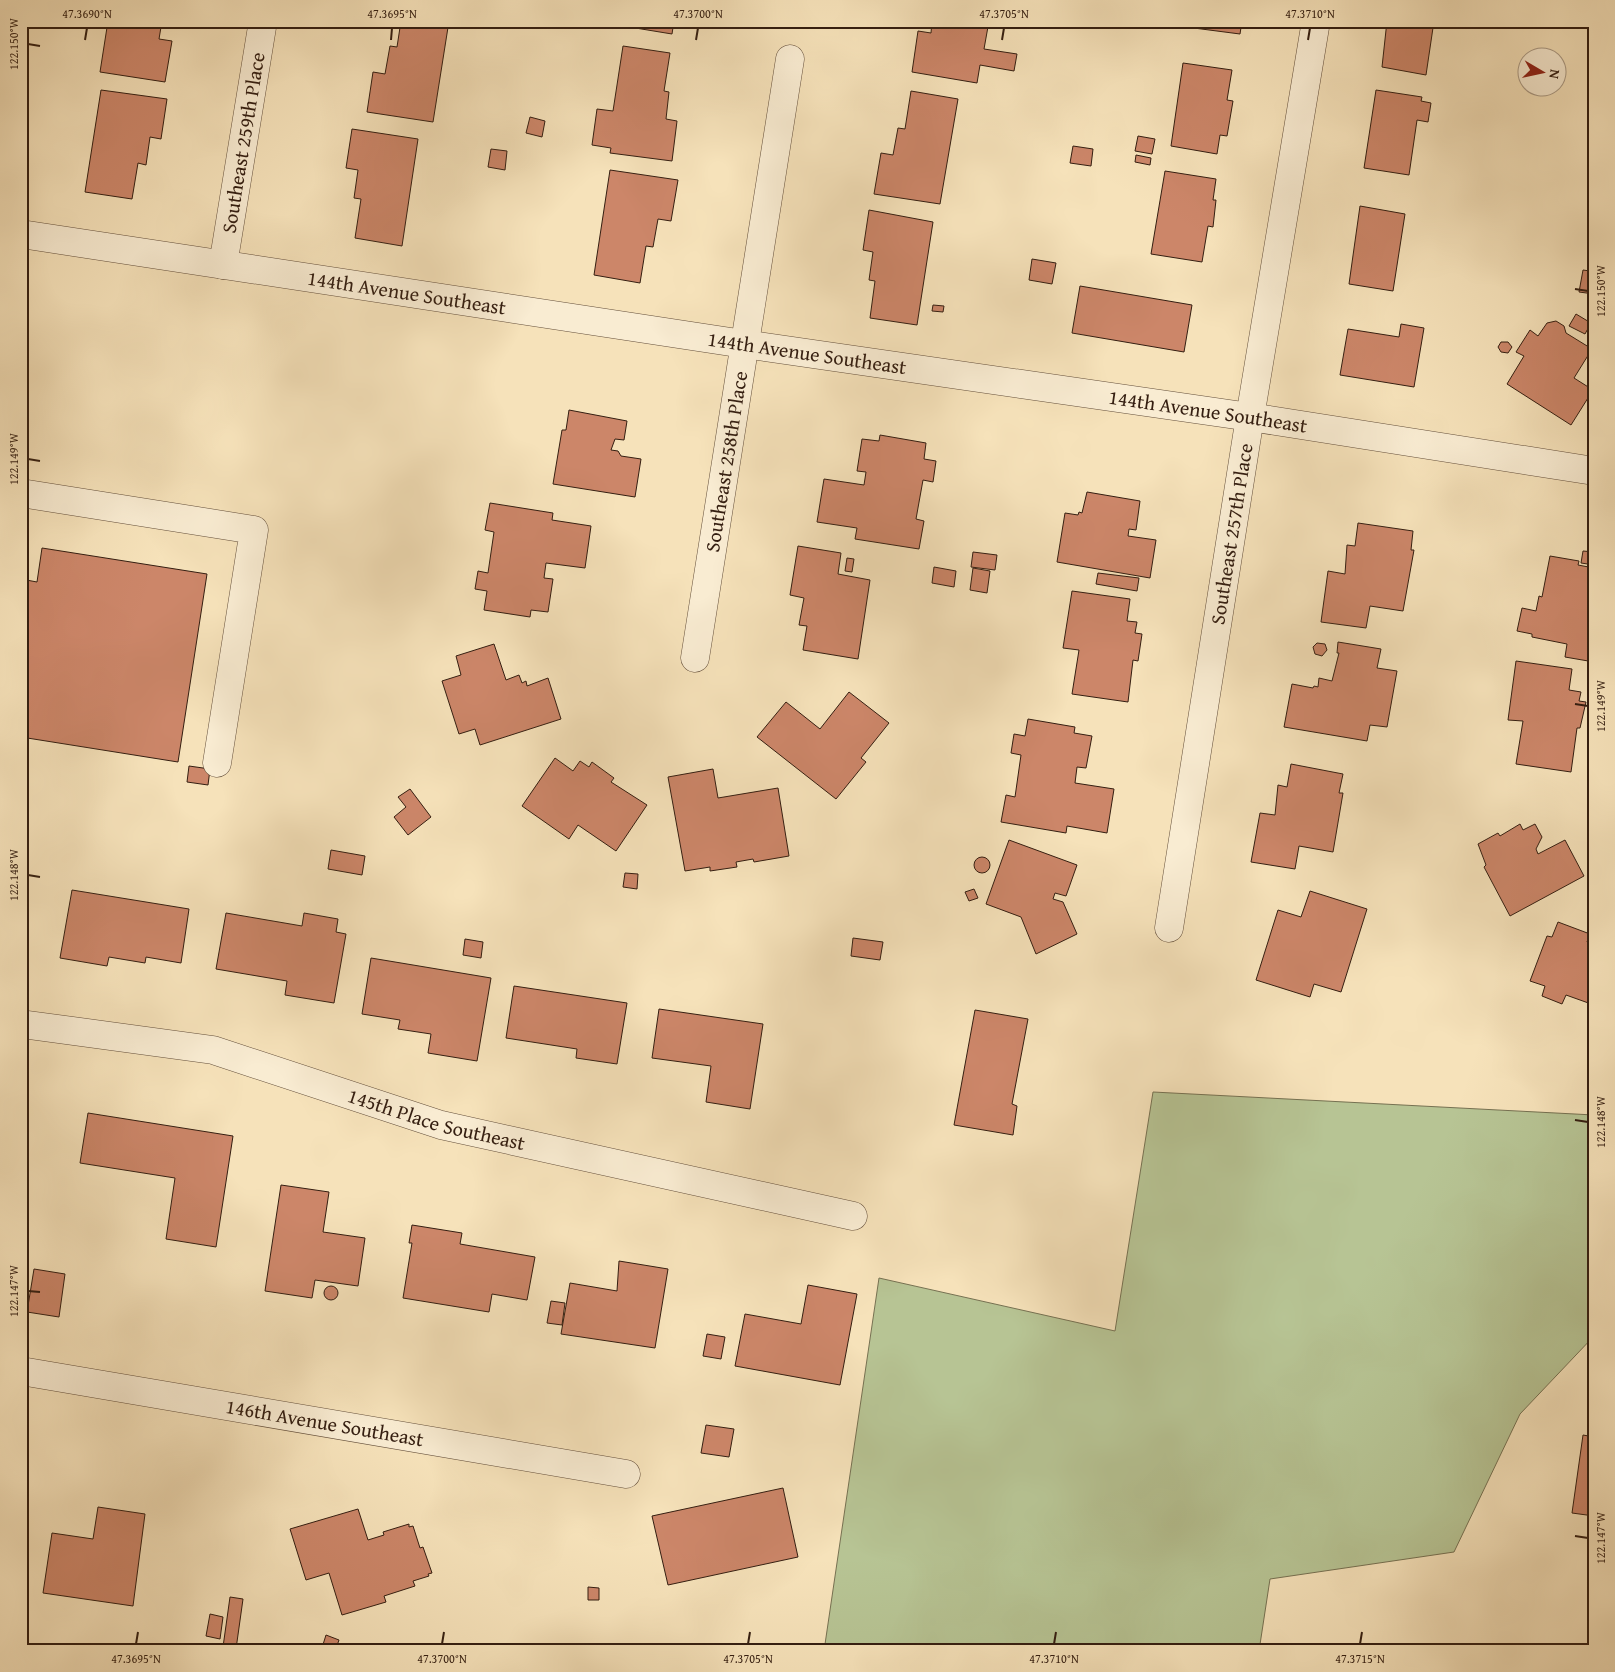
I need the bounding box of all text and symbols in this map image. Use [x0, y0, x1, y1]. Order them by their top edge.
text: 47.3690°N [62, 5, 112, 22]
text: 47.3695°N [367, 5, 417, 22]
text: 47.3700°N [673, 5, 723, 22]
text: 47.3705°N [979, 5, 1029, 22]
text: 47.3710°N [1285, 5, 1335, 22]
text: 122.150°W [5, 17, 22, 70]
north arrow [1518, 48, 1568, 98]
street label: Southeast 259th Place [213, 50, 272, 235]
text: N [1544, 68, 1565, 81]
street label: 144th Avenue Southeast [305, 263, 508, 322]
text: 122.150°W [1592, 264, 1609, 317]
street label: 144th Avenue Southeast [706, 324, 908, 381]
street label: Southeast 258th Place [697, 369, 754, 554]
street label: 144th Avenue Southeast [1107, 382, 1309, 440]
text: 122.149°W [5, 432, 22, 485]
street label: Southeast 257th Place [1202, 441, 1260, 627]
text: 122.149°W [1592, 679, 1609, 732]
text: 122.148°W [5, 848, 22, 901]
street label: 145th Place Southeast [344, 1080, 528, 1157]
text: 122.148°W [1592, 1095, 1609, 1148]
text: 122.147°W [5, 1264, 22, 1317]
street label: 146th Avenue Southeast [223, 1391, 426, 1453]
text: 122.147°W [1592, 1511, 1609, 1564]
text: 47.3695°N [111, 1650, 161, 1667]
text: 47.3700°N [417, 1650, 467, 1667]
text: 47.3705°N [723, 1650, 773, 1667]
text: 47.3710°N [1029, 1650, 1079, 1667]
text: 47.3715°N [1335, 1650, 1385, 1667]

